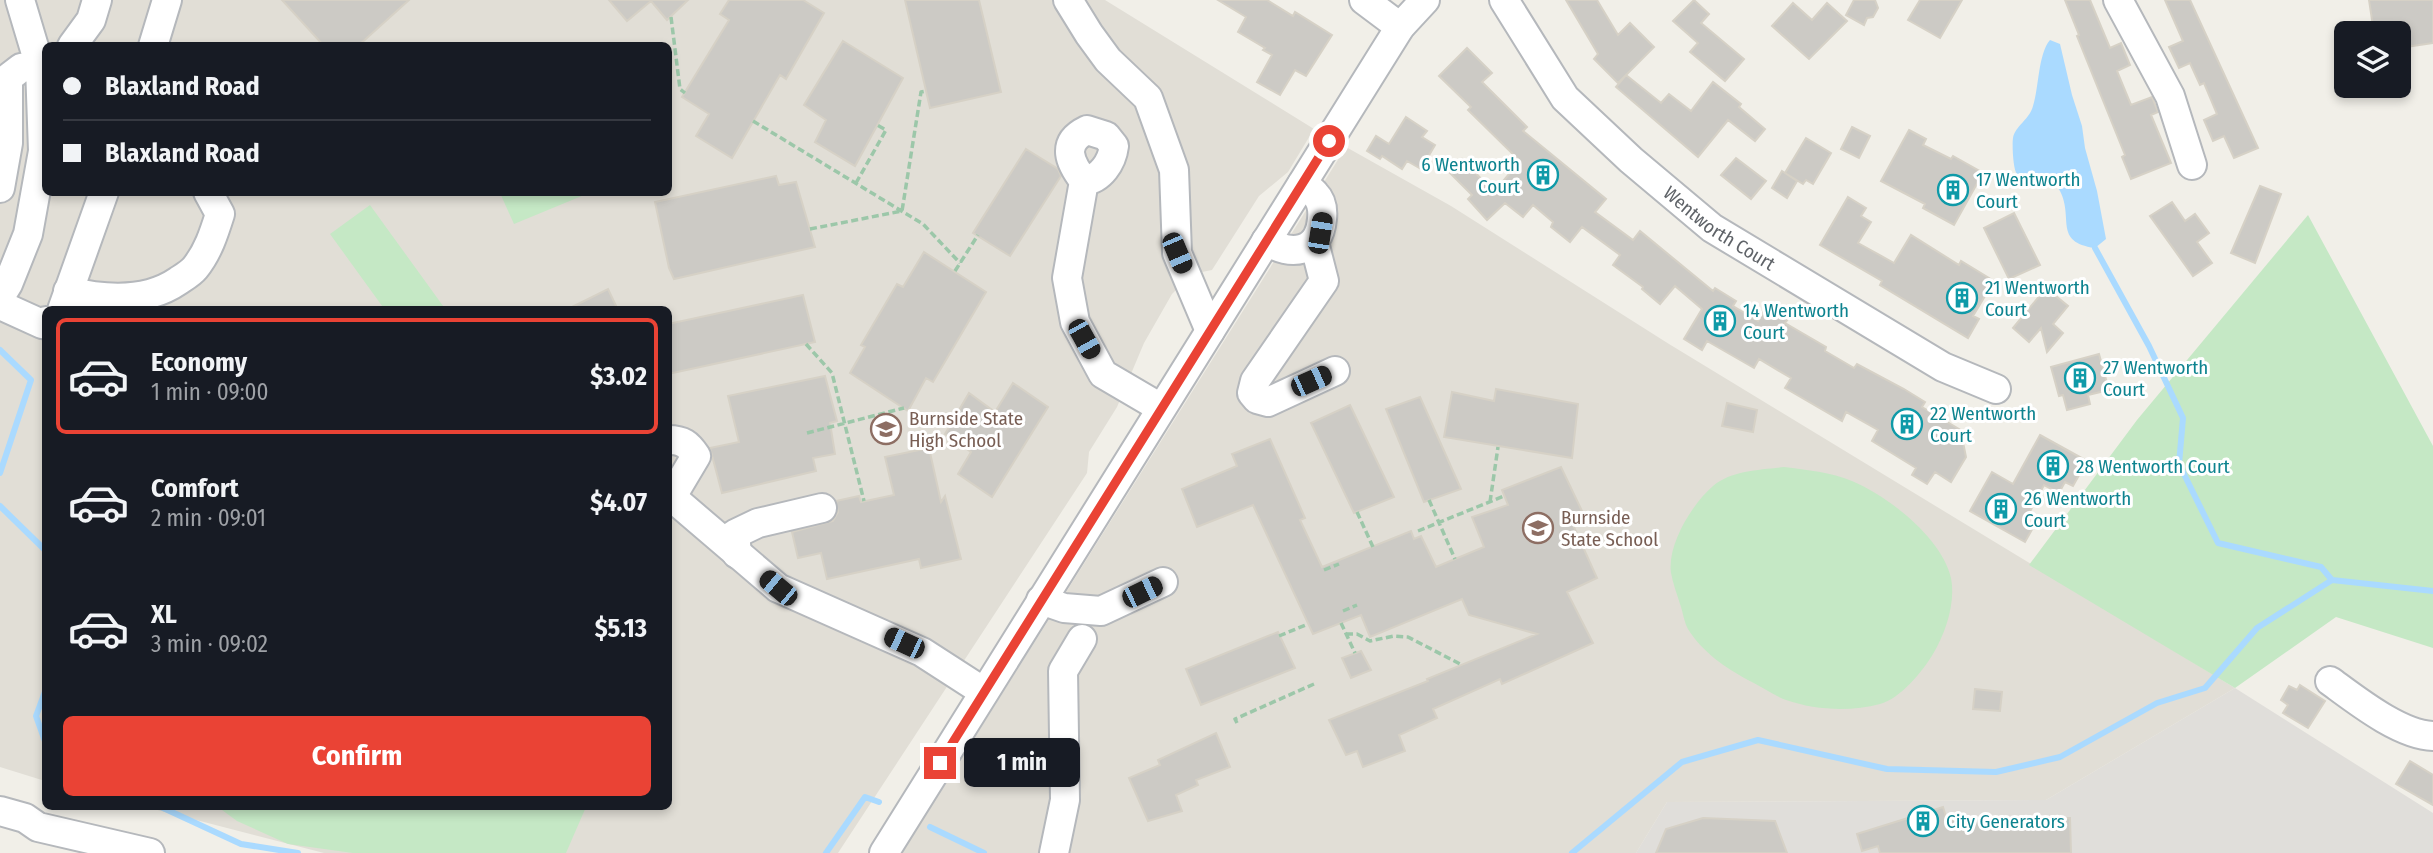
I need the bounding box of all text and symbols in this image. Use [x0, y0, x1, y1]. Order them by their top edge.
map controls [2334, 21, 2411, 98]
button: layers [2334, 21, 2411, 98]
text: Blaxland Road [105, 71, 260, 102]
route start [1313, 125, 1345, 157]
text: Blaxland Road [105, 138, 260, 169]
place label: 6 Wentworth Court [1421, 153, 1521, 198]
building icon: 6 Wentworth Court [1526, 158, 1560, 192]
place label: 17 Wentworth Court [1976, 168, 2081, 213]
building icon: 17 Wentworth Court [1936, 173, 1970, 207]
street label: Wentworth Court [1659, 181, 1780, 276]
car [1307, 211, 1334, 255]
car [1160, 230, 1195, 276]
place label: 21 Wentworth Court [1985, 276, 2090, 321]
building icon: 21 Wentworth Court [1945, 281, 1979, 315]
place label: 14 Wentworth Court [1743, 299, 1849, 344]
building icon: 14 Wentworth Court [1703, 304, 1737, 338]
car [1065, 316, 1104, 362]
icon: car [67, 345, 130, 408]
text: Economy [151, 347, 247, 378]
place label: 27 Wentworth Court [2103, 356, 2208, 401]
text: $3.02 [590, 361, 647, 392]
building icon: 27 Wentworth Court [2063, 361, 2097, 395]
car [1288, 363, 1335, 399]
text: 1 min · 09:00 [151, 378, 268, 406]
place label: 22 Wentworth Court [1930, 402, 2036, 447]
place label: Burnside State High School [909, 407, 1023, 452]
building icon: 22 Wentworth Court [1890, 407, 1924, 441]
school or university icon: Burnside State High School [869, 412, 903, 446]
building icon: 28 Wentworth Court [2036, 449, 2070, 483]
place label: 28 Wentworth Court [2076, 455, 2231, 478]
icon: car [67, 471, 130, 534]
text: Comfort [151, 473, 239, 504]
text: $4.07 [590, 487, 647, 518]
place label: 26 Wentworth Court [2024, 487, 2131, 532]
building icon: 26 Wentworth Court [1984, 492, 2018, 526]
text: 2 min · 09:01 [151, 504, 266, 532]
place label: Burnside State School [1561, 506, 1658, 551]
school or university icon: Burnside State School [1521, 511, 1555, 545]
car [756, 566, 801, 610]
car [1119, 573, 1166, 611]
icon: car [67, 597, 130, 660]
text: XL [151, 599, 177, 630]
text: $5.13 [595, 613, 647, 644]
car [881, 625, 928, 661]
text: 3 min · 09:02 [151, 630, 268, 658]
button: Confirm [63, 716, 651, 796]
callout: 1 min [964, 738, 1080, 788]
route end [924, 747, 956, 779]
text: 1 min [997, 748, 1047, 776]
building icon: City Generators [1906, 804, 1940, 838]
place label: City Generators [1946, 810, 2065, 833]

